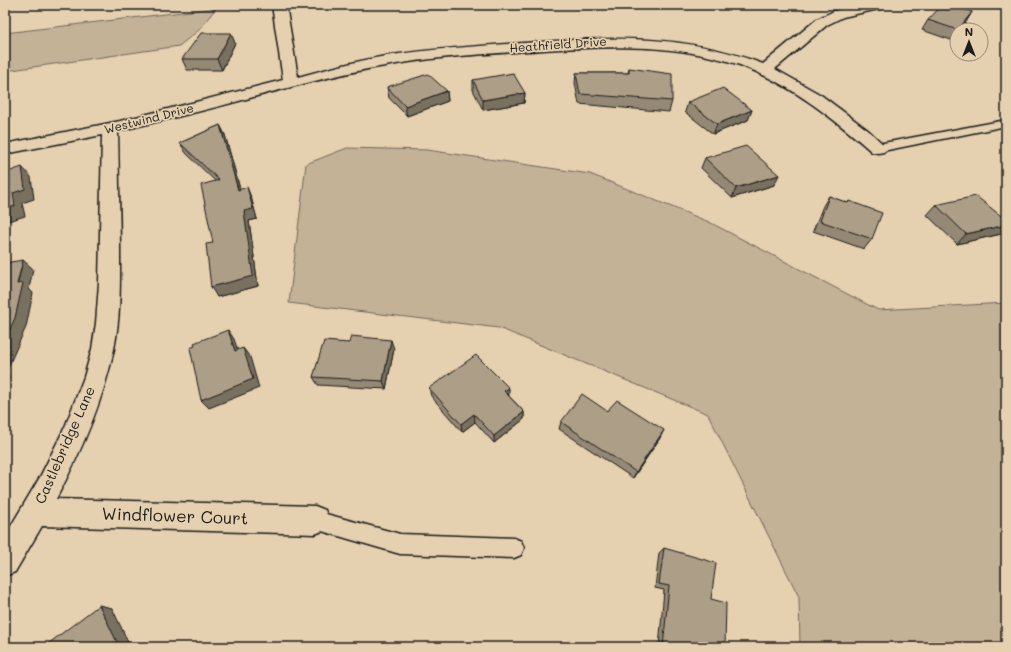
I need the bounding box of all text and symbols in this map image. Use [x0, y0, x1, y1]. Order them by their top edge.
north arrow [949, 22, 989, 62]
text: N [965, 24, 973, 39]
street label: Heathfield Drive [509, 33, 607, 55]
street label: Westwind Drive [102, 99, 195, 137]
street label: Castlebridge Lane [30, 383, 99, 507]
street label: Windflower Court [101, 501, 249, 529]

